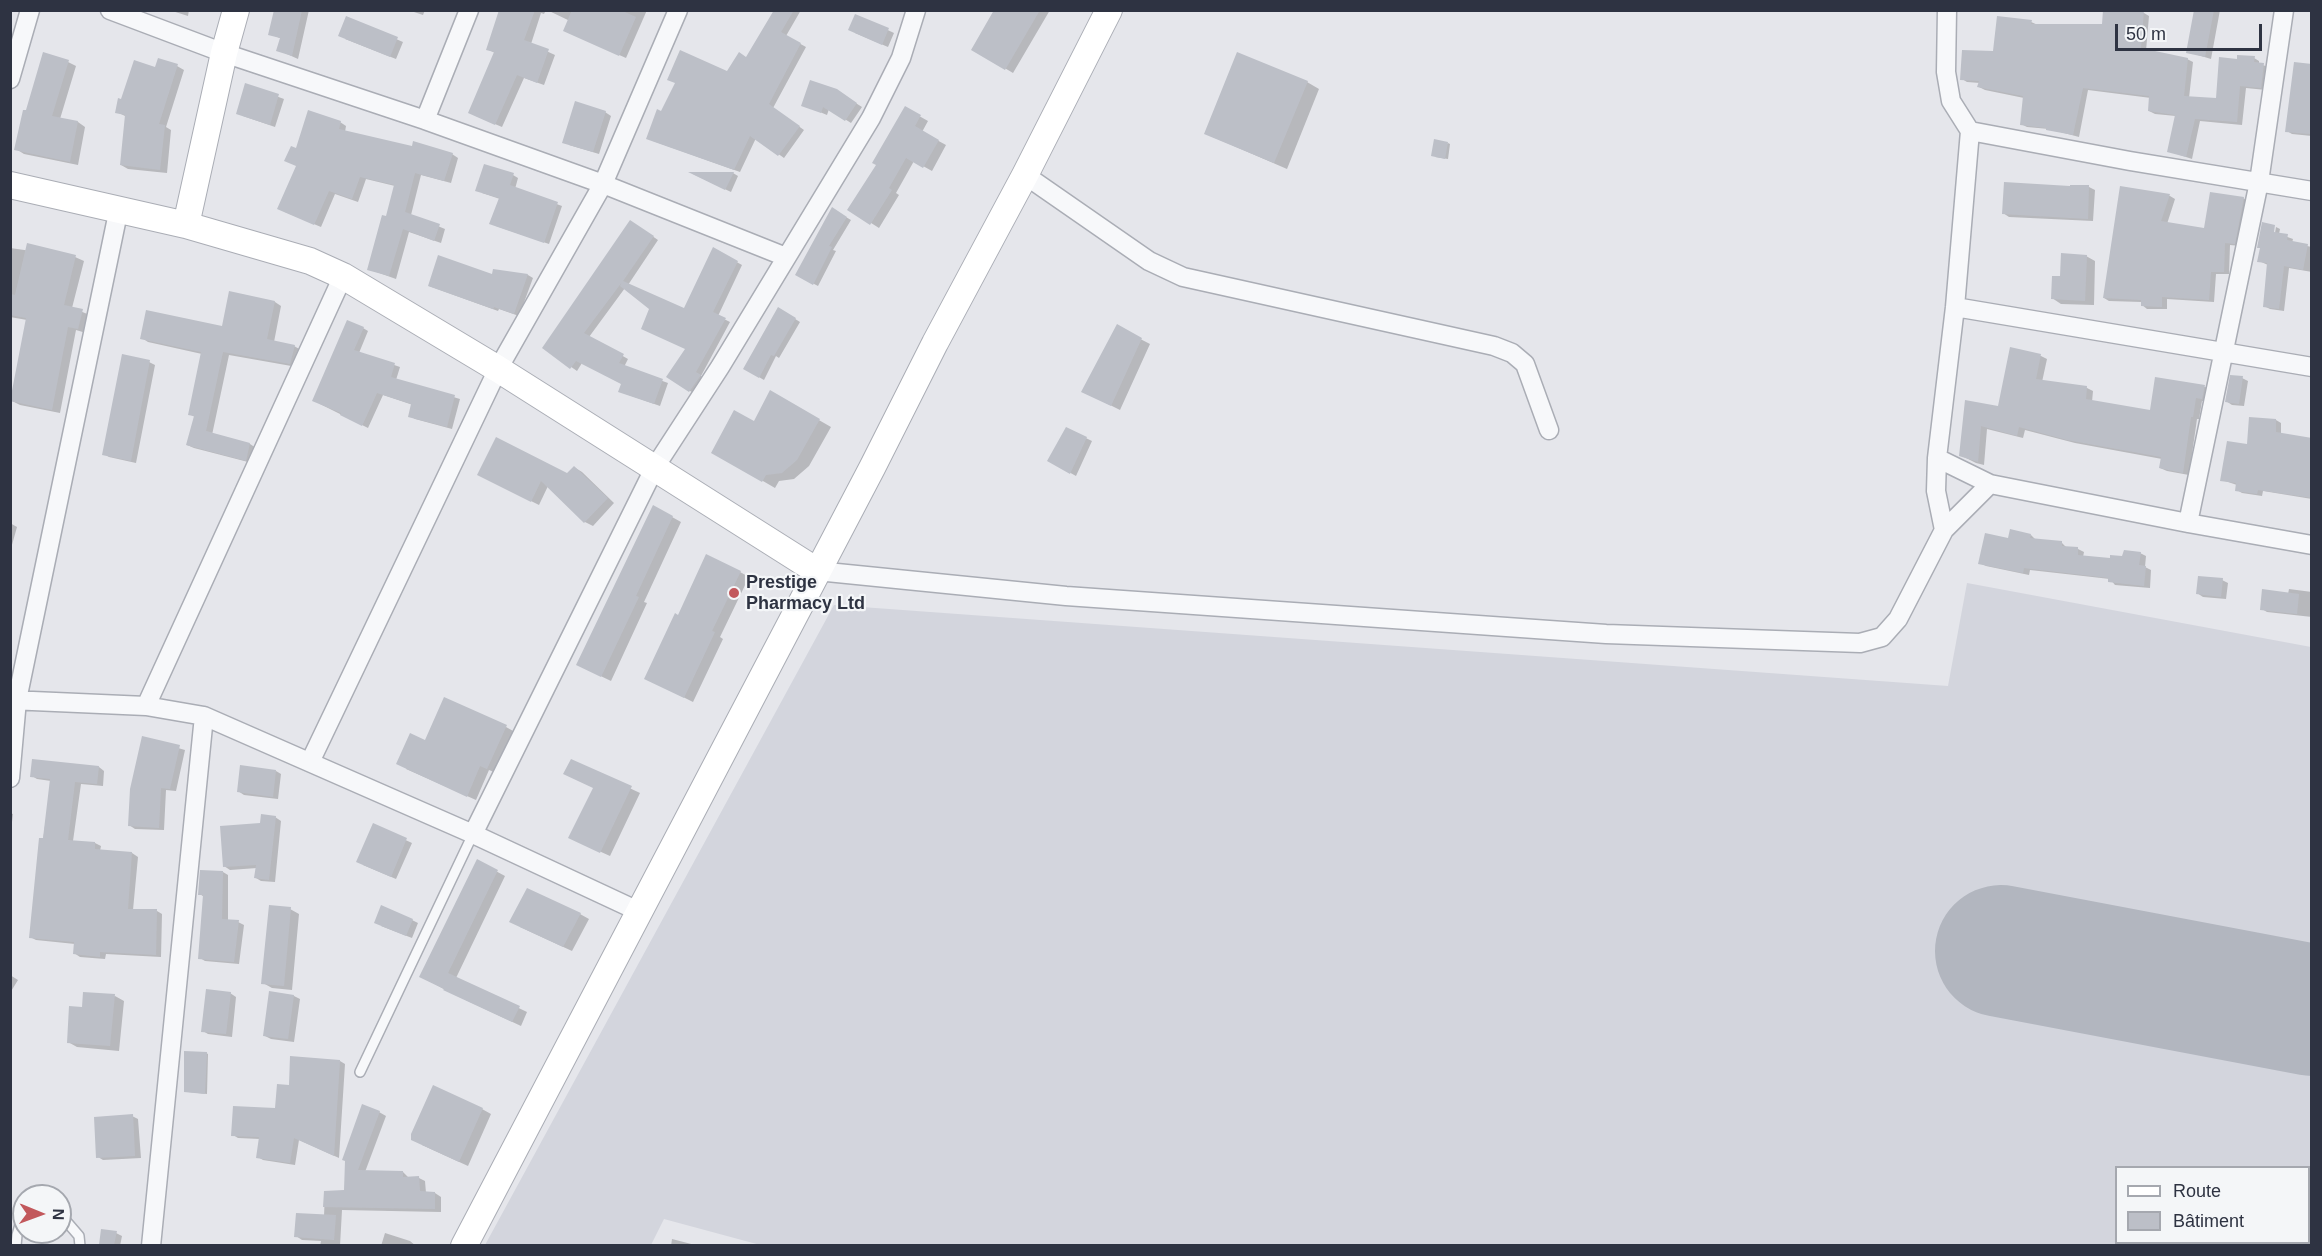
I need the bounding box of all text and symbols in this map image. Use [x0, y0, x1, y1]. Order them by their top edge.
scale bar [2118, 12, 2265, 50]
text: 50 m [2126, 24, 2166, 44]
place label: Prestige Pharmacy Ltd [746, 572, 865, 614]
marker: Prestige Pharmacy Ltd [727, 586, 741, 600]
legend [2115, 1166, 2310, 1244]
text: Route [2173, 1181, 2221, 1201]
north arrow [12, 1184, 72, 1244]
text: N [50, 1208, 67, 1220]
text: Bâtiment [2173, 1211, 2244, 1231]

